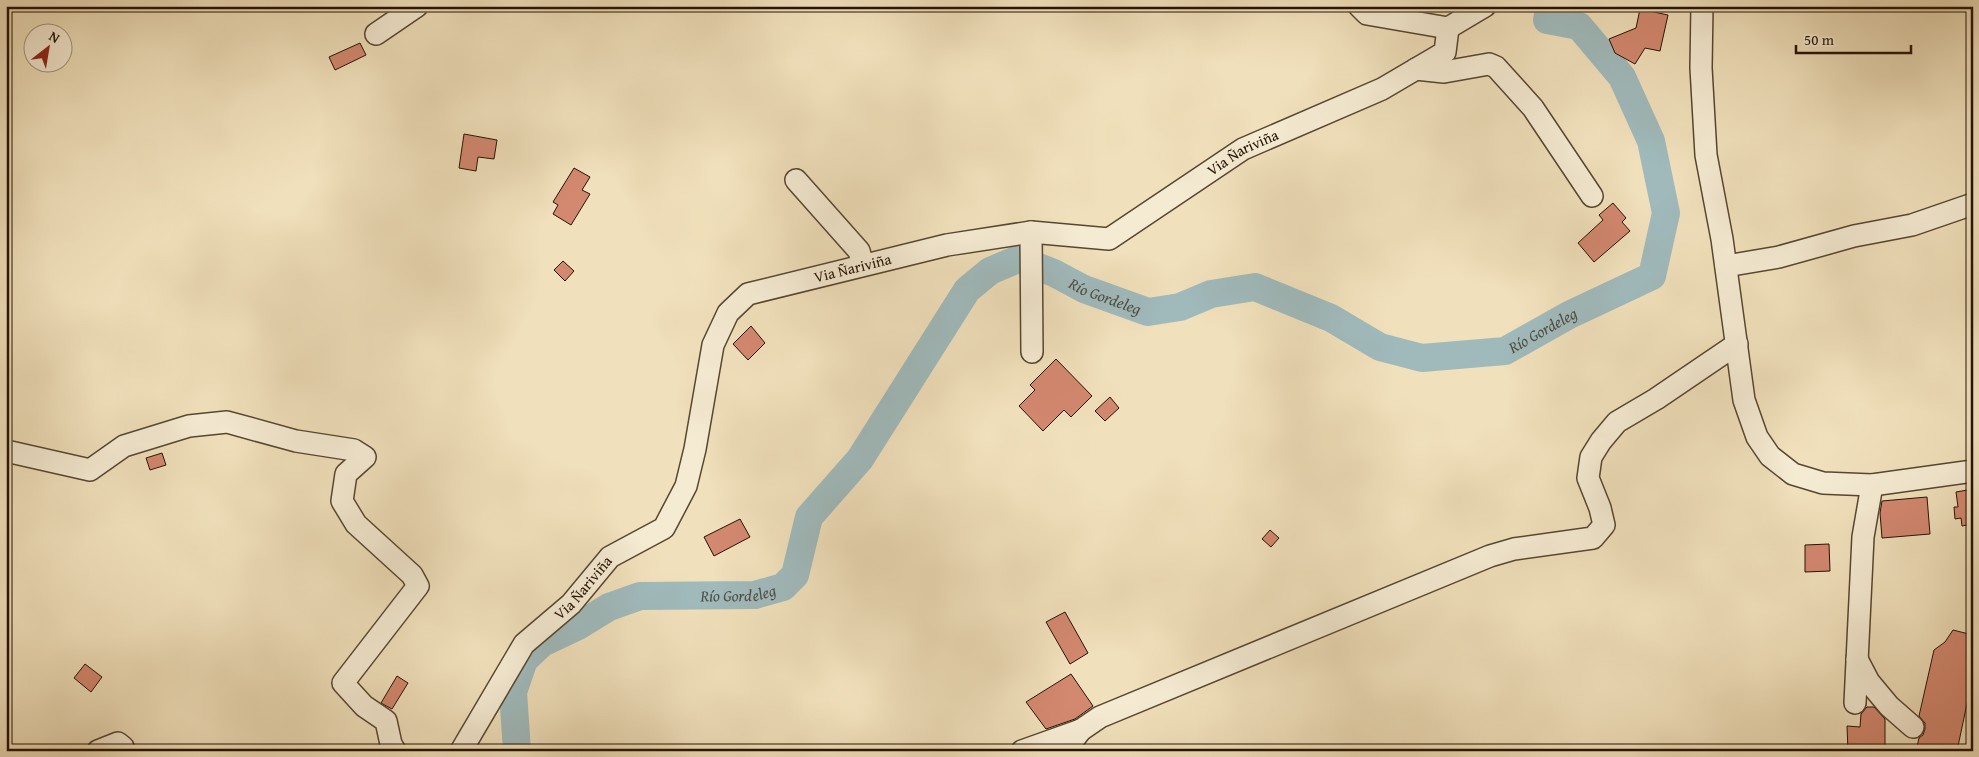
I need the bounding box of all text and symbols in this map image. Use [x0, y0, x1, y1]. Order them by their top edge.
north arrow [22, 22, 72, 72]
scale bar [1796, 22, 1912, 54]
text: N [46, 26, 64, 48]
text: 50 m [1804, 29, 1835, 50]
street label: Via Ñariviña [1203, 124, 1281, 180]
street label: Via Ñariviña [812, 248, 893, 287]
water label: Río Gordeleg [1064, 271, 1145, 321]
water label: Río Gordeleg [1503, 301, 1581, 359]
street label: Via Ñariviña [549, 551, 617, 624]
water label: Río Gordeleg [699, 577, 779, 607]

